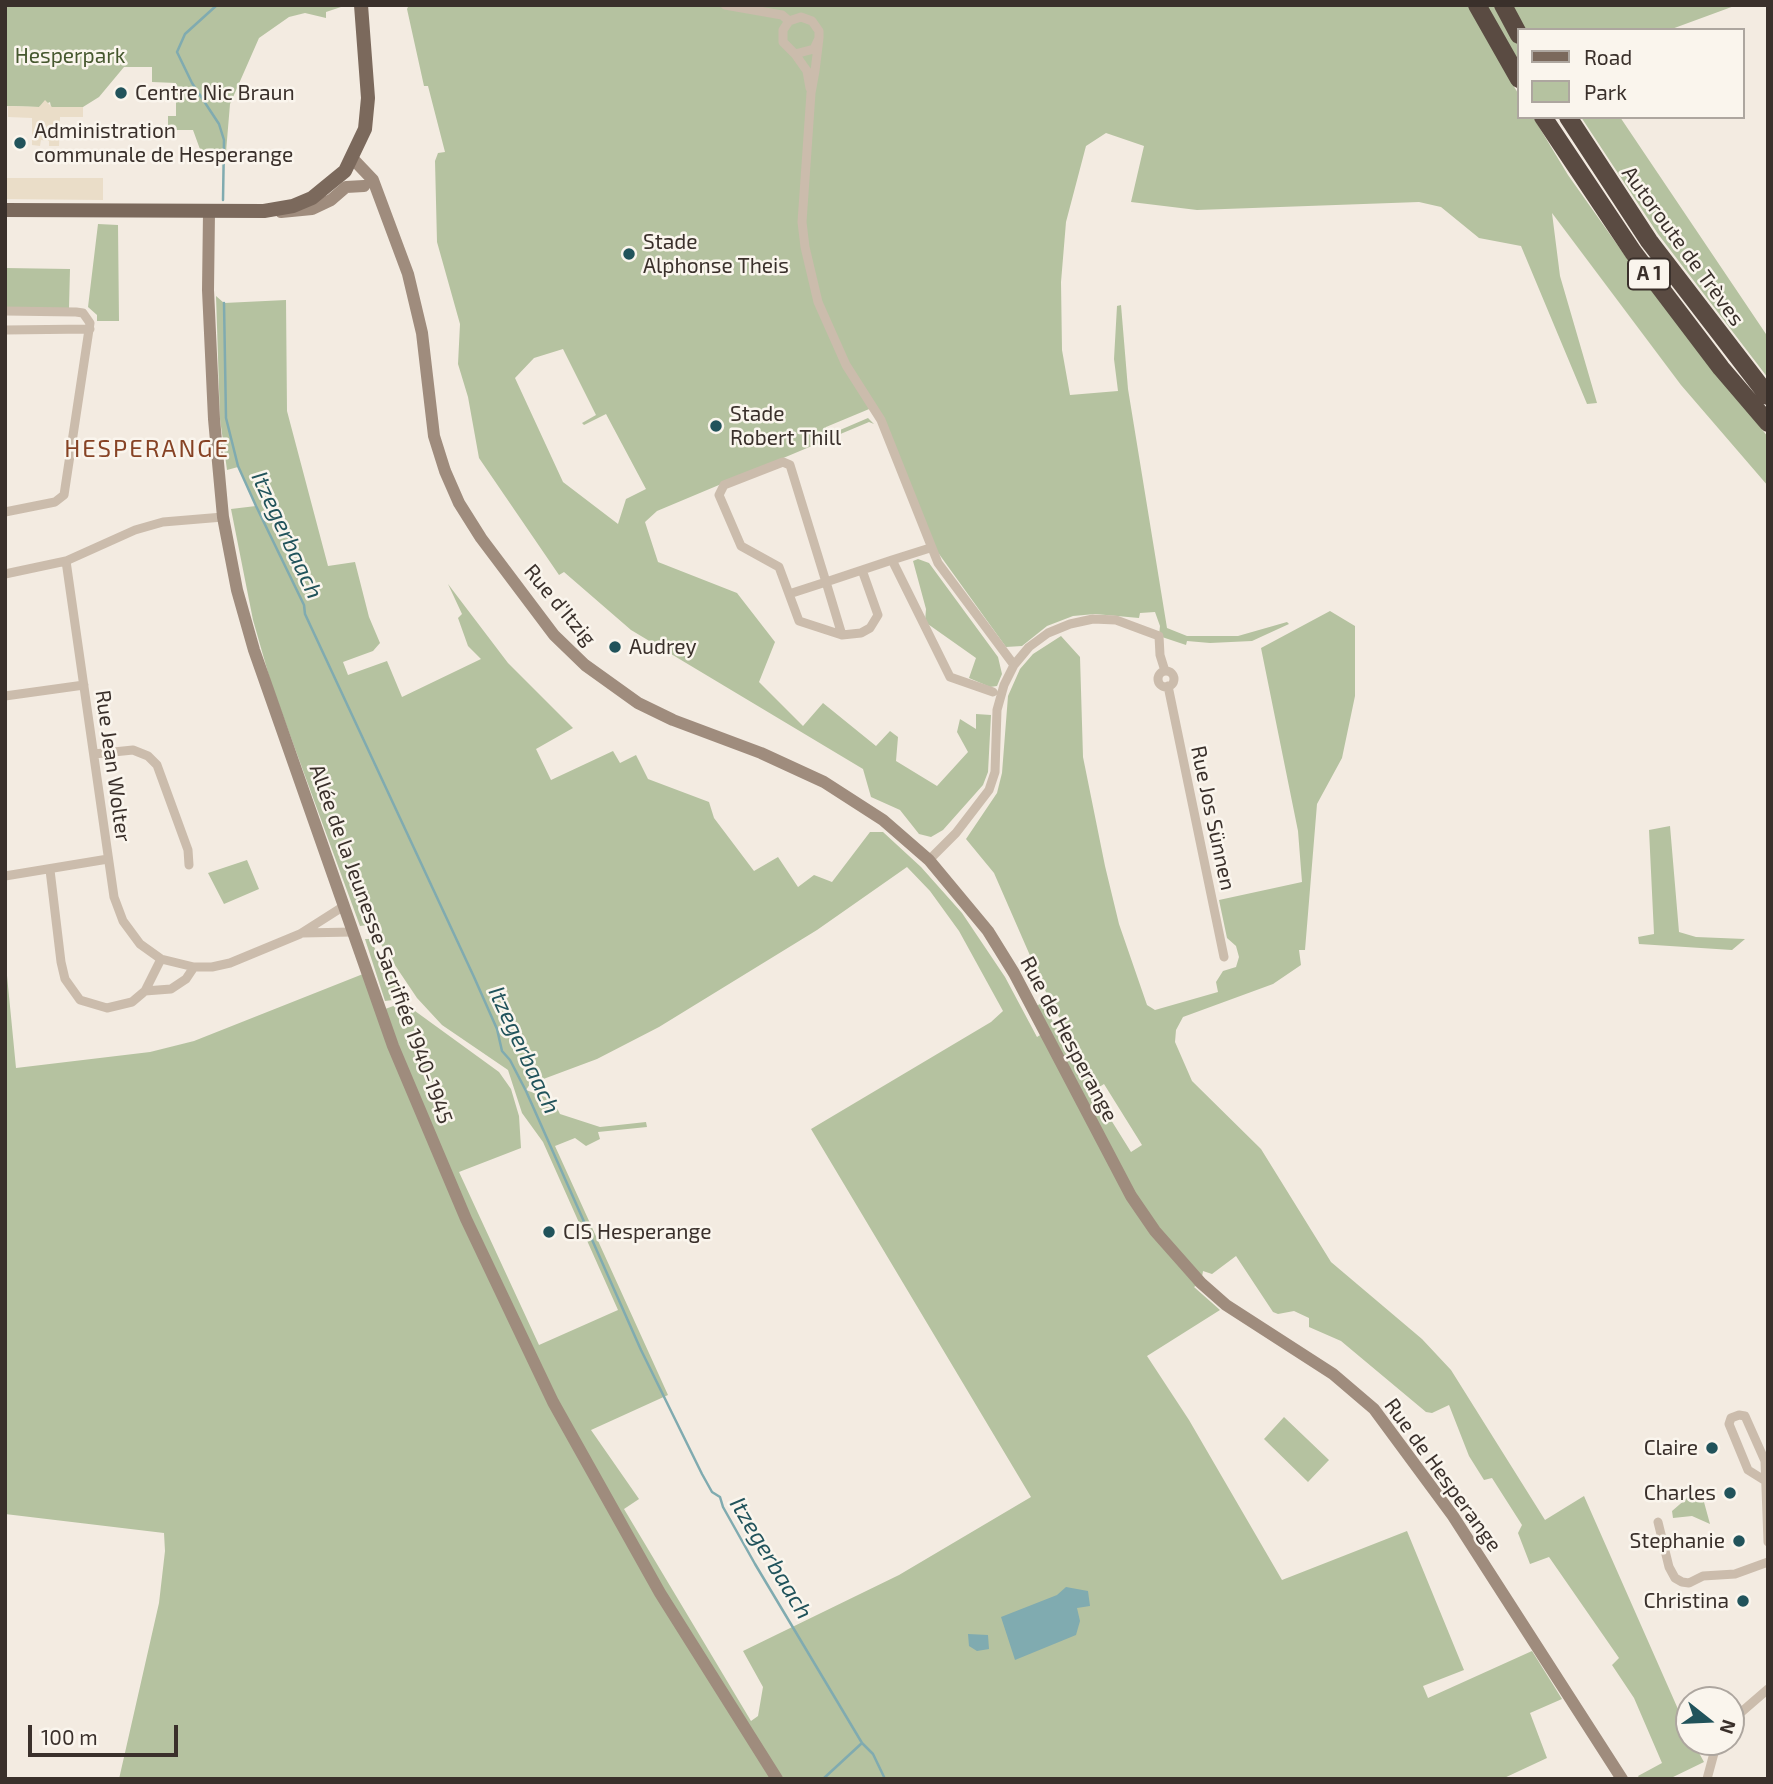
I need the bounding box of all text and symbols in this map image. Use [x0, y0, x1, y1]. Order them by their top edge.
legend [1518, 28, 1745, 119]
park label: Hesperpark [15, 43, 125, 69]
text: Road [1584, 44, 1632, 69]
text: Park [1584, 79, 1627, 104]
place label: Centre Nic Braun [135, 80, 295, 106]
marker: Centre Nic Braun [113, 85, 129, 101]
place label: Administration communale de Hesperange [34, 118, 293, 168]
marker: Administration communale de Hesperange [12, 135, 28, 151]
street label: Autoroute de Trèves [1617, 161, 1749, 331]
place label: Stade Alphonse Theis [643, 229, 789, 279]
marker: Stade Alphonse Theis [621, 246, 637, 262]
road number: A 1 [1628, 258, 1670, 290]
place label: Stade Robert Thill [730, 401, 841, 451]
marker: Stade Robert Thill [708, 418, 724, 434]
district label: HESPERANGE [65, 435, 229, 463]
water label: Itzegerbaach [245, 467, 329, 603]
street label: Rue d'Itzig [519, 559, 601, 651]
place label: Audrey [629, 634, 697, 660]
marker: Audrey [607, 639, 623, 655]
street label: Rue Jean Wolter [90, 688, 136, 844]
street label: Rue Jos Sünnen [1185, 744, 1241, 892]
street label: Allée de la Jeunesse Sacrifiée 1940-1945 [304, 761, 458, 1127]
street label: Rue de Hesperange [1015, 952, 1123, 1126]
water label: Itzegerbaach [482, 982, 566, 1118]
place label: CIS Hesperange [563, 1219, 711, 1245]
marker: CIS Hesperange [541, 1224, 557, 1240]
street label: Rue de Hesperange [1379, 1393, 1507, 1557]
place label: Claire [1644, 1435, 1698, 1461]
marker: Claire [1704, 1440, 1720, 1456]
place label: Charles [1644, 1480, 1716, 1506]
marker: Charles [1722, 1485, 1738, 1501]
water label: Itzegerbaach [724, 1492, 818, 1624]
place label: Stephanie [1629, 1528, 1725, 1554]
marker: Stephanie [1731, 1533, 1747, 1549]
place label: Christina [1644, 1588, 1729, 1614]
marker: Christina [1735, 1593, 1751, 1609]
north arrow [1675, 1686, 1745, 1756]
scale bar [32, 1710, 182, 1754]
text: N [1715, 1717, 1742, 1737]
text: 100 m [41, 1724, 98, 1749]

